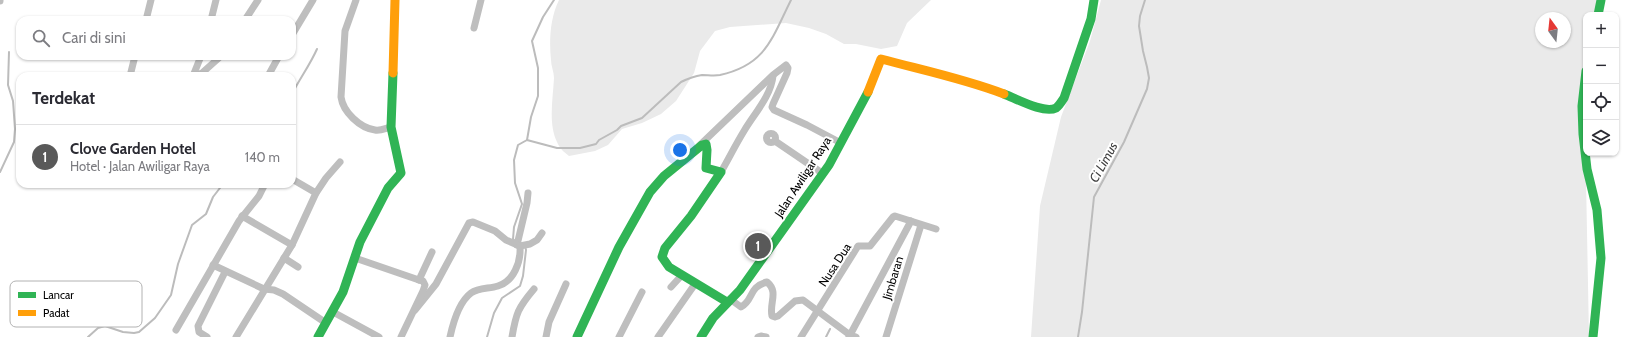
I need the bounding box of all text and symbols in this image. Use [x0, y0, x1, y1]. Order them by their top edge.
north arrow [1535, 12, 1571, 48]
map controls [1583, 12, 1619, 156]
button: + [1583, 12, 1619, 48]
search box [16, 16, 296, 60]
icon: search [30, 27, 52, 49]
text: Cari di sini [62, 29, 126, 47]
button: − [1583, 48, 1619, 84]
button: locate [1583, 84, 1619, 120]
text: Terdekat [32, 88, 95, 108]
button: layers [1583, 120, 1619, 156]
street label: Jalan Awiligar Raya [770, 133, 834, 221]
water label: Ci Limus [1085, 139, 1121, 185]
text: Clove Garden Hotel [70, 140, 196, 158]
your location [670, 140, 690, 160]
text: 1 [43, 149, 47, 165]
text: 140 m [245, 149, 280, 165]
text: Hotel · Jalan Awiligar Raya [70, 158, 210, 174]
pin: 1 [745, 231, 771, 261]
street label: Nusa Dua [815, 240, 854, 289]
street label: Jimbaran [879, 254, 906, 302]
legend [10, 281, 142, 327]
text: Lancar [43, 288, 74, 302]
text: Padat [43, 306, 70, 320]

